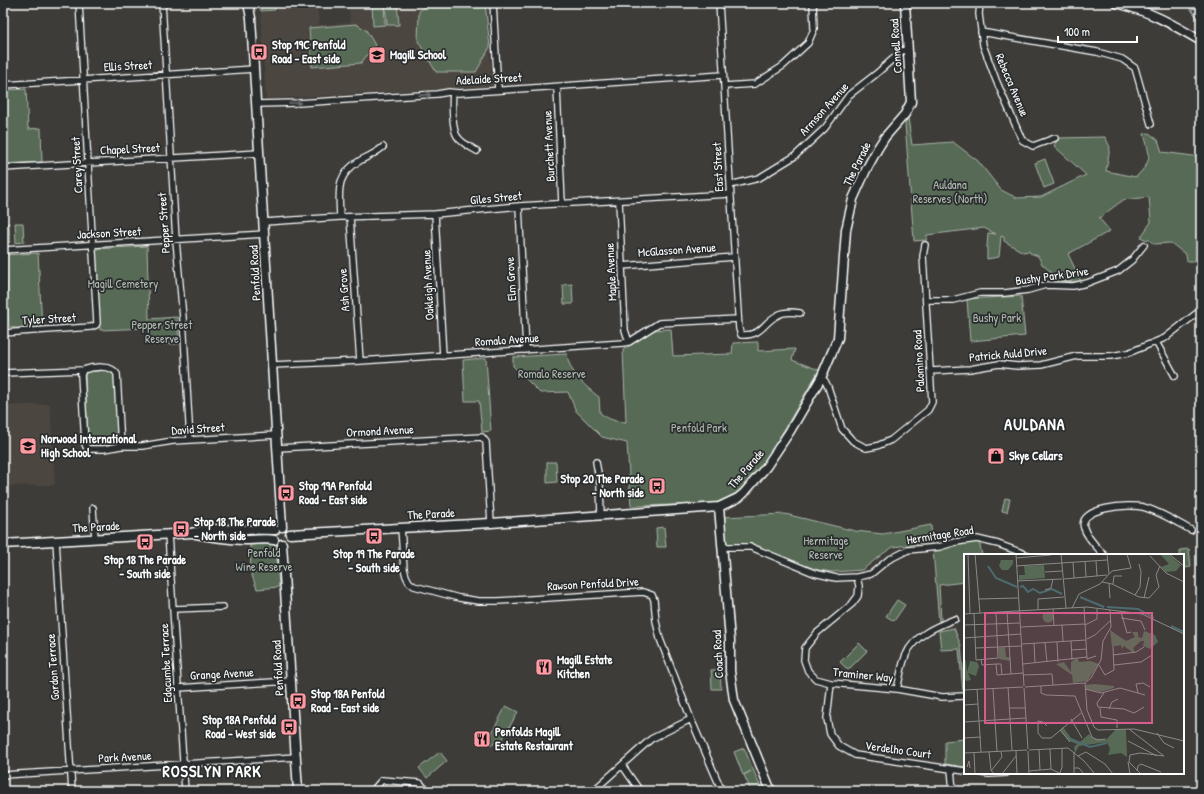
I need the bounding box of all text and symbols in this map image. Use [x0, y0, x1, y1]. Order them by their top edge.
street label: Connell Road [885, 18, 906, 74]
scale bar [1058, 18, 1137, 44]
text: 100 m [1064, 23, 1090, 40]
place label: Stop 19C Penfold Road - East side [272, 36, 346, 67]
bus stop icon: Stop 19C Penfold Road - East side [249, 42, 269, 62]
school or university icon: Magill School [367, 45, 387, 65]
place label: Magill School [390, 46, 447, 64]
street label: Rebecca Avenue [992, 51, 1033, 119]
street label: Ellis Street [103, 56, 153, 75]
street label: Adelaide Street [456, 68, 523, 89]
street label: Armson Avenue [795, 78, 852, 139]
one-way arrow [418, 91, 431, 98]
one-way arrow [288, 99, 301, 107]
street label: Burchett Avenue [538, 110, 559, 182]
street label: Carey Street [66, 136, 86, 194]
street label: Chapel Street [100, 138, 161, 159]
street label: The Parade [839, 139, 875, 189]
street label: East Street [708, 141, 727, 192]
park label: Auldana Reserves (North) [913, 176, 987, 207]
street label: Giles Street [469, 187, 523, 208]
street label: Pepper Street [153, 191, 174, 254]
street label: Jackson Street [76, 222, 142, 243]
street label: McGlasson Avenue [637, 238, 717, 261]
street label: Maple Avenue [600, 242, 621, 302]
street label: Penfold Road [245, 245, 264, 301]
street label: Oakleigh Avenue [417, 249, 438, 321]
street label: Elm Grove [501, 256, 520, 302]
street label: Bushy Park Drive [1014, 262, 1090, 289]
street label: Ash Grove [334, 268, 353, 312]
park label: Magill Cemetery [88, 275, 158, 292]
street label: Tyler Street [22, 309, 77, 328]
park label: Bushy Park [973, 309, 1021, 326]
park label: Pepper Street Reserve [132, 316, 193, 347]
street label: Romalo Avenue [474, 329, 540, 350]
street label: Palomino Road [908, 329, 929, 392]
street label: Patrick Auld Drive [968, 342, 1048, 365]
park label: Romalo Reserve [518, 365, 586, 382]
district label: AULDANA [1004, 413, 1066, 435]
street label: David Street [171, 418, 226, 439]
park label: Penfold Park [671, 419, 727, 436]
street label: Ormond Avenue [346, 420, 414, 441]
place label: Norwood International High School [41, 430, 137, 462]
school or university icon: Norwood International High School [18, 436, 38, 456]
street label: The Parade [724, 445, 768, 492]
shop icon: Skye Cellars [986, 446, 1006, 466]
place label: Skye Cellars [1009, 447, 1063, 465]
place label: Stop 20 The Parade - North side [560, 470, 644, 501]
bus stop icon: Stop 20 The Parade - North side [647, 476, 667, 496]
place label: Stop 19A Penfold Road - East side [299, 477, 372, 508]
bus stop icon: Stop 19A Penfold Road - East side [276, 483, 296, 503]
street label: The Parade [407, 504, 455, 523]
place label: Stop 18 The Parade - North side [194, 513, 276, 544]
street label: The Parade [72, 517, 120, 536]
bus stop icon: Stop 18 The Parade - North side [171, 519, 191, 539]
street label: Hermitage Road [905, 521, 975, 548]
bus stop icon: Stop 19 The Parade - South side [364, 526, 384, 546]
bus stop icon: Stop 18 The Parade - South side [135, 532, 155, 552]
park label: Hermitage Reserve [804, 532, 849, 563]
park label: Penfold Wine Reserve [236, 544, 293, 575]
place label: Stop 19 The Parade - South side [333, 545, 415, 576]
place label: Stop 18 The Parade - South side [104, 551, 186, 582]
inset map [964, 554, 1184, 774]
street label: Rawson Penfold Drive [547, 573, 639, 594]
street label: Edgcumbe Terrace [155, 623, 176, 703]
street label: Coach Road [708, 629, 727, 679]
street label: Gordon Terrace [42, 633, 63, 701]
street label: Penfold Road [268, 640, 287, 696]
place label: Magill Estate Kitchen [557, 651, 613, 682]
restaurant icon: Magill Estate Kitchen [534, 657, 554, 677]
street label: Grange Avenue [190, 663, 255, 684]
street label: Traminer Way [832, 663, 894, 686]
place label: Stop 18A Penfold Road - East side [311, 685, 385, 716]
bus stop icon: Stop 18A Penfold Road - East side [288, 691, 308, 711]
place label: Stop 18A Penfold Road - West side [202, 711, 276, 742]
bus stop icon: Stop 18A Penfold Road - West side [279, 717, 299, 737]
place label: Penfolds Magill Estate Restaurant [495, 723, 574, 754]
restaurant icon: Penfolds Magill Estate Restaurant [472, 729, 492, 749]
street label: Verdelho Court [864, 736, 933, 763]
street label: Park Avenue [98, 747, 152, 766]
district label: ROSSLYN PARK [162, 760, 262, 782]

